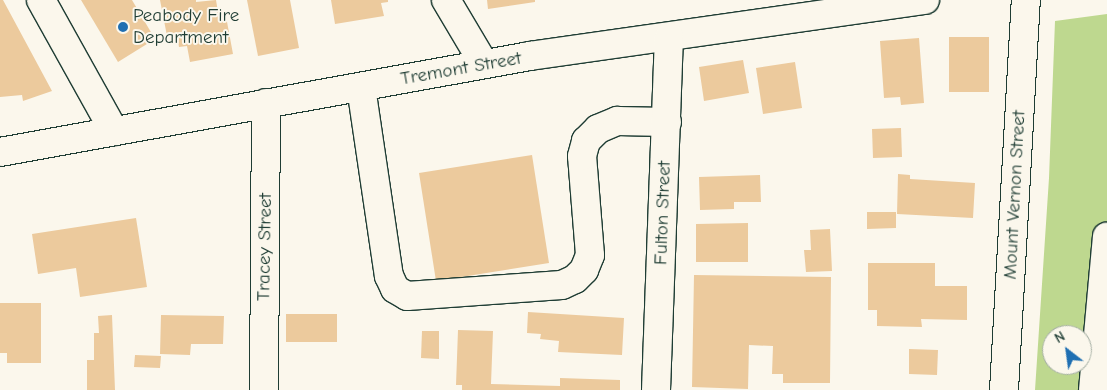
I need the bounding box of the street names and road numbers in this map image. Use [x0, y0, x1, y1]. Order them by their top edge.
street label: Tremont Street [399, 47, 523, 91]
street label: Mount Vernon Street [999, 110, 1031, 280]
street label: Fulton Street [650, 161, 676, 265]
street label: Tracey Street [253, 193, 277, 301]

